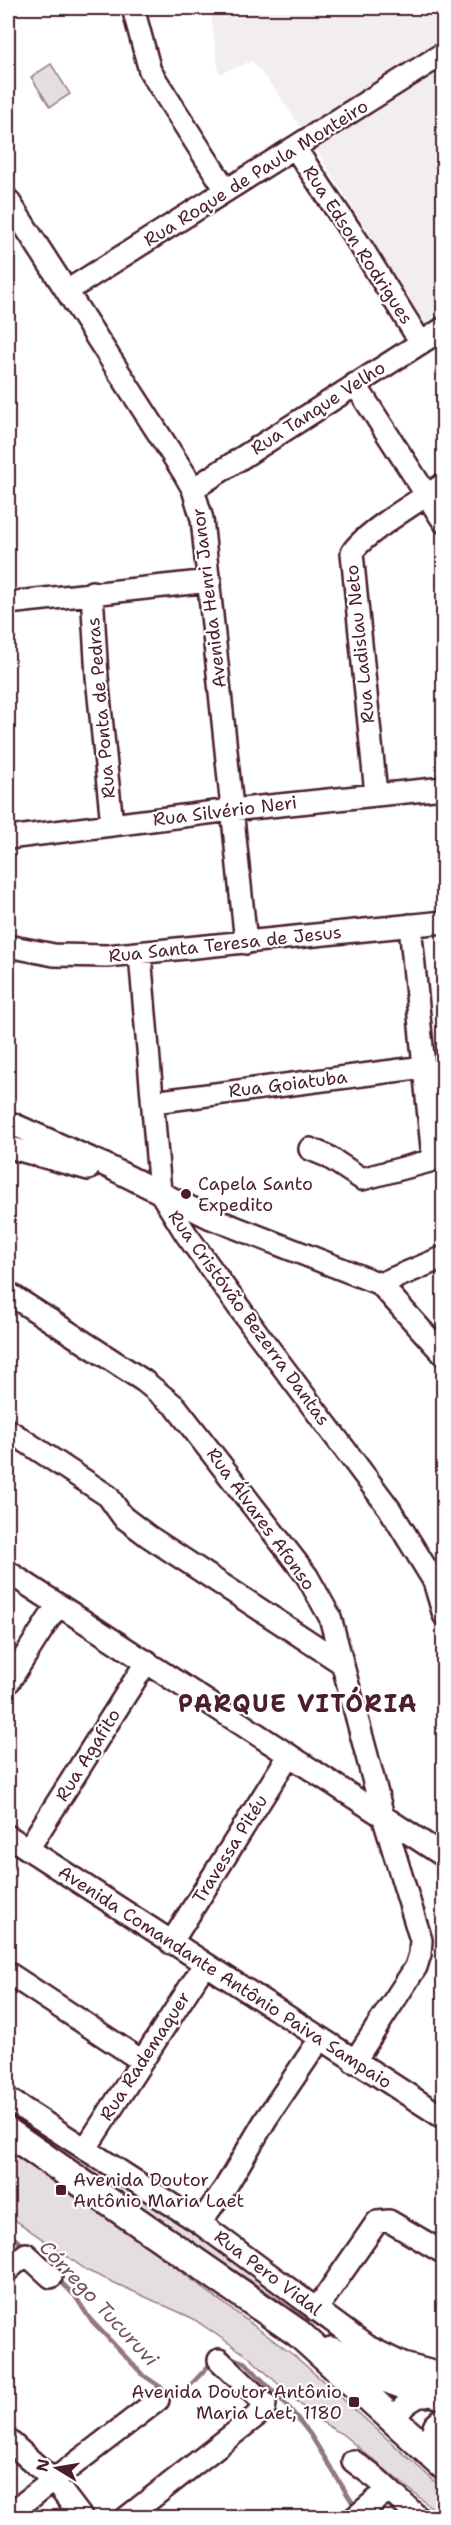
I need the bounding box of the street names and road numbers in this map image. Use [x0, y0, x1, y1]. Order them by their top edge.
street label: Rua Roque de Paula Monteiro [139, 94, 373, 252]
street label: Rua Edson Rodrigues [298, 161, 418, 329]
street label: Rua Tanque Velho [246, 356, 390, 460]
street label: Avenida Henri Janor [186, 506, 232, 690]
street label: Rua Ladislau Neto [340, 563, 380, 725]
street label: Rua Ponta de Pedras [81, 616, 121, 800]
street label: Rua Silvério Neri [152, 790, 298, 832]
street label: Rua Santa Teresa de Jesus [107, 920, 343, 968]
street label: Rua Goiatuba [227, 1065, 349, 1103]
street label: Rua Cristóvão Bezerra Dantas [163, 1206, 335, 1430]
street label: Rua Álvares Afonso [201, 1443, 321, 1595]
street label: Rua Agafito [50, 1704, 126, 1806]
street label: Travessa Pitéu [187, 1790, 273, 1908]
street label: Avenida Comandante Antônio Paiva Sampaio [54, 1860, 396, 2094]
street label: Rua Rademaquer [94, 1987, 196, 2125]
street label: Rua Pero Vidal [209, 2225, 327, 2322]

